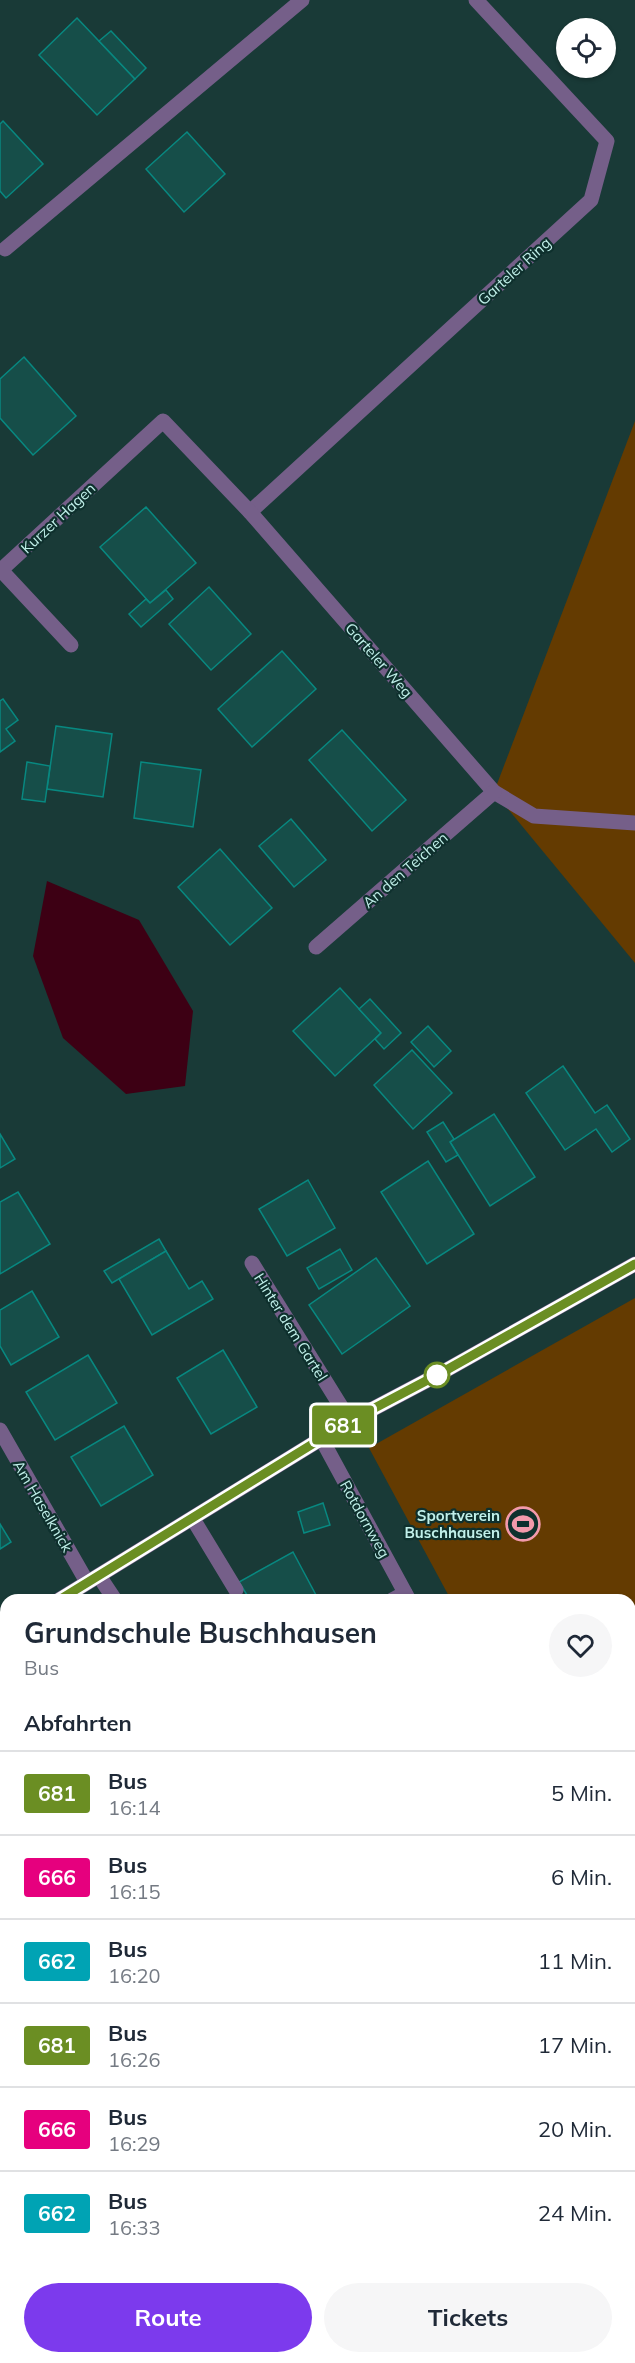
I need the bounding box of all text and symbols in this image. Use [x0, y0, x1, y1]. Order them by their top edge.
map controls [556, 18, 616, 78]
button: locate [556, 18, 616, 78]
street label: Garteler Ring [473, 233, 555, 309]
street label: Kurzer Hagen [17, 479, 99, 557]
street label: Garteler Weg [341, 619, 417, 701]
street label: An den Teichen [359, 828, 451, 912]
street label: Hinter dem Gartel [250, 1270, 332, 1384]
unlabelled marker [424, 1362, 450, 1388]
line badge: 681 [308, 1406, 378, 1444]
text: 681 [324, 1412, 362, 1438]
street label: Am Haselknick [9, 1457, 77, 1556]
street label: Rotdornweg [336, 1477, 394, 1561]
place label: Sportverein Buschhausen [405, 1506, 500, 1542]
sports icon: Sportverein Buschhausen [505, 1506, 541, 1542]
button: heart [549, 1614, 612, 1677]
text: Grundschule Buschhausen [24, 1615, 377, 1650]
text: Bus [24, 1655, 59, 1680]
text: Abfahrten [24, 1709, 132, 1737]
text: Bus [108, 1767, 147, 1795]
text: 5 Min. [551, 1779, 612, 1807]
text: 681 [38, 1780, 76, 1806]
text: 16:14 [108, 1795, 161, 1820]
text: Bus [108, 1851, 147, 1879]
text: 6 Min. [551, 1863, 612, 1891]
text: 666 [38, 1864, 76, 1890]
text: 16:15 [108, 1879, 161, 1904]
text: Bus [108, 1935, 147, 1963]
text: 11 Min. [538, 1947, 612, 1975]
text: 662 [38, 1948, 76, 1974]
text: 16:20 [108, 1963, 161, 1988]
text: Bus [108, 2019, 147, 2047]
text: 17 Min. [538, 2031, 612, 2059]
text: 681 [38, 2032, 76, 2058]
text: 16:26 [108, 2047, 161, 2072]
text: Bus [108, 2103, 147, 2131]
text: 20 Min. [538, 2115, 612, 2143]
text: 666 [38, 2116, 76, 2142]
text: 16:29 [108, 2131, 161, 2156]
text: Bus [108, 2187, 147, 2215]
text: 24 Min. [538, 2199, 612, 2227]
text: 662 [38, 2200, 76, 2226]
text: 16:33 [108, 2215, 161, 2240]
button: Route [24, 2283, 312, 2352]
button: Tickets [324, 2283, 612, 2352]

